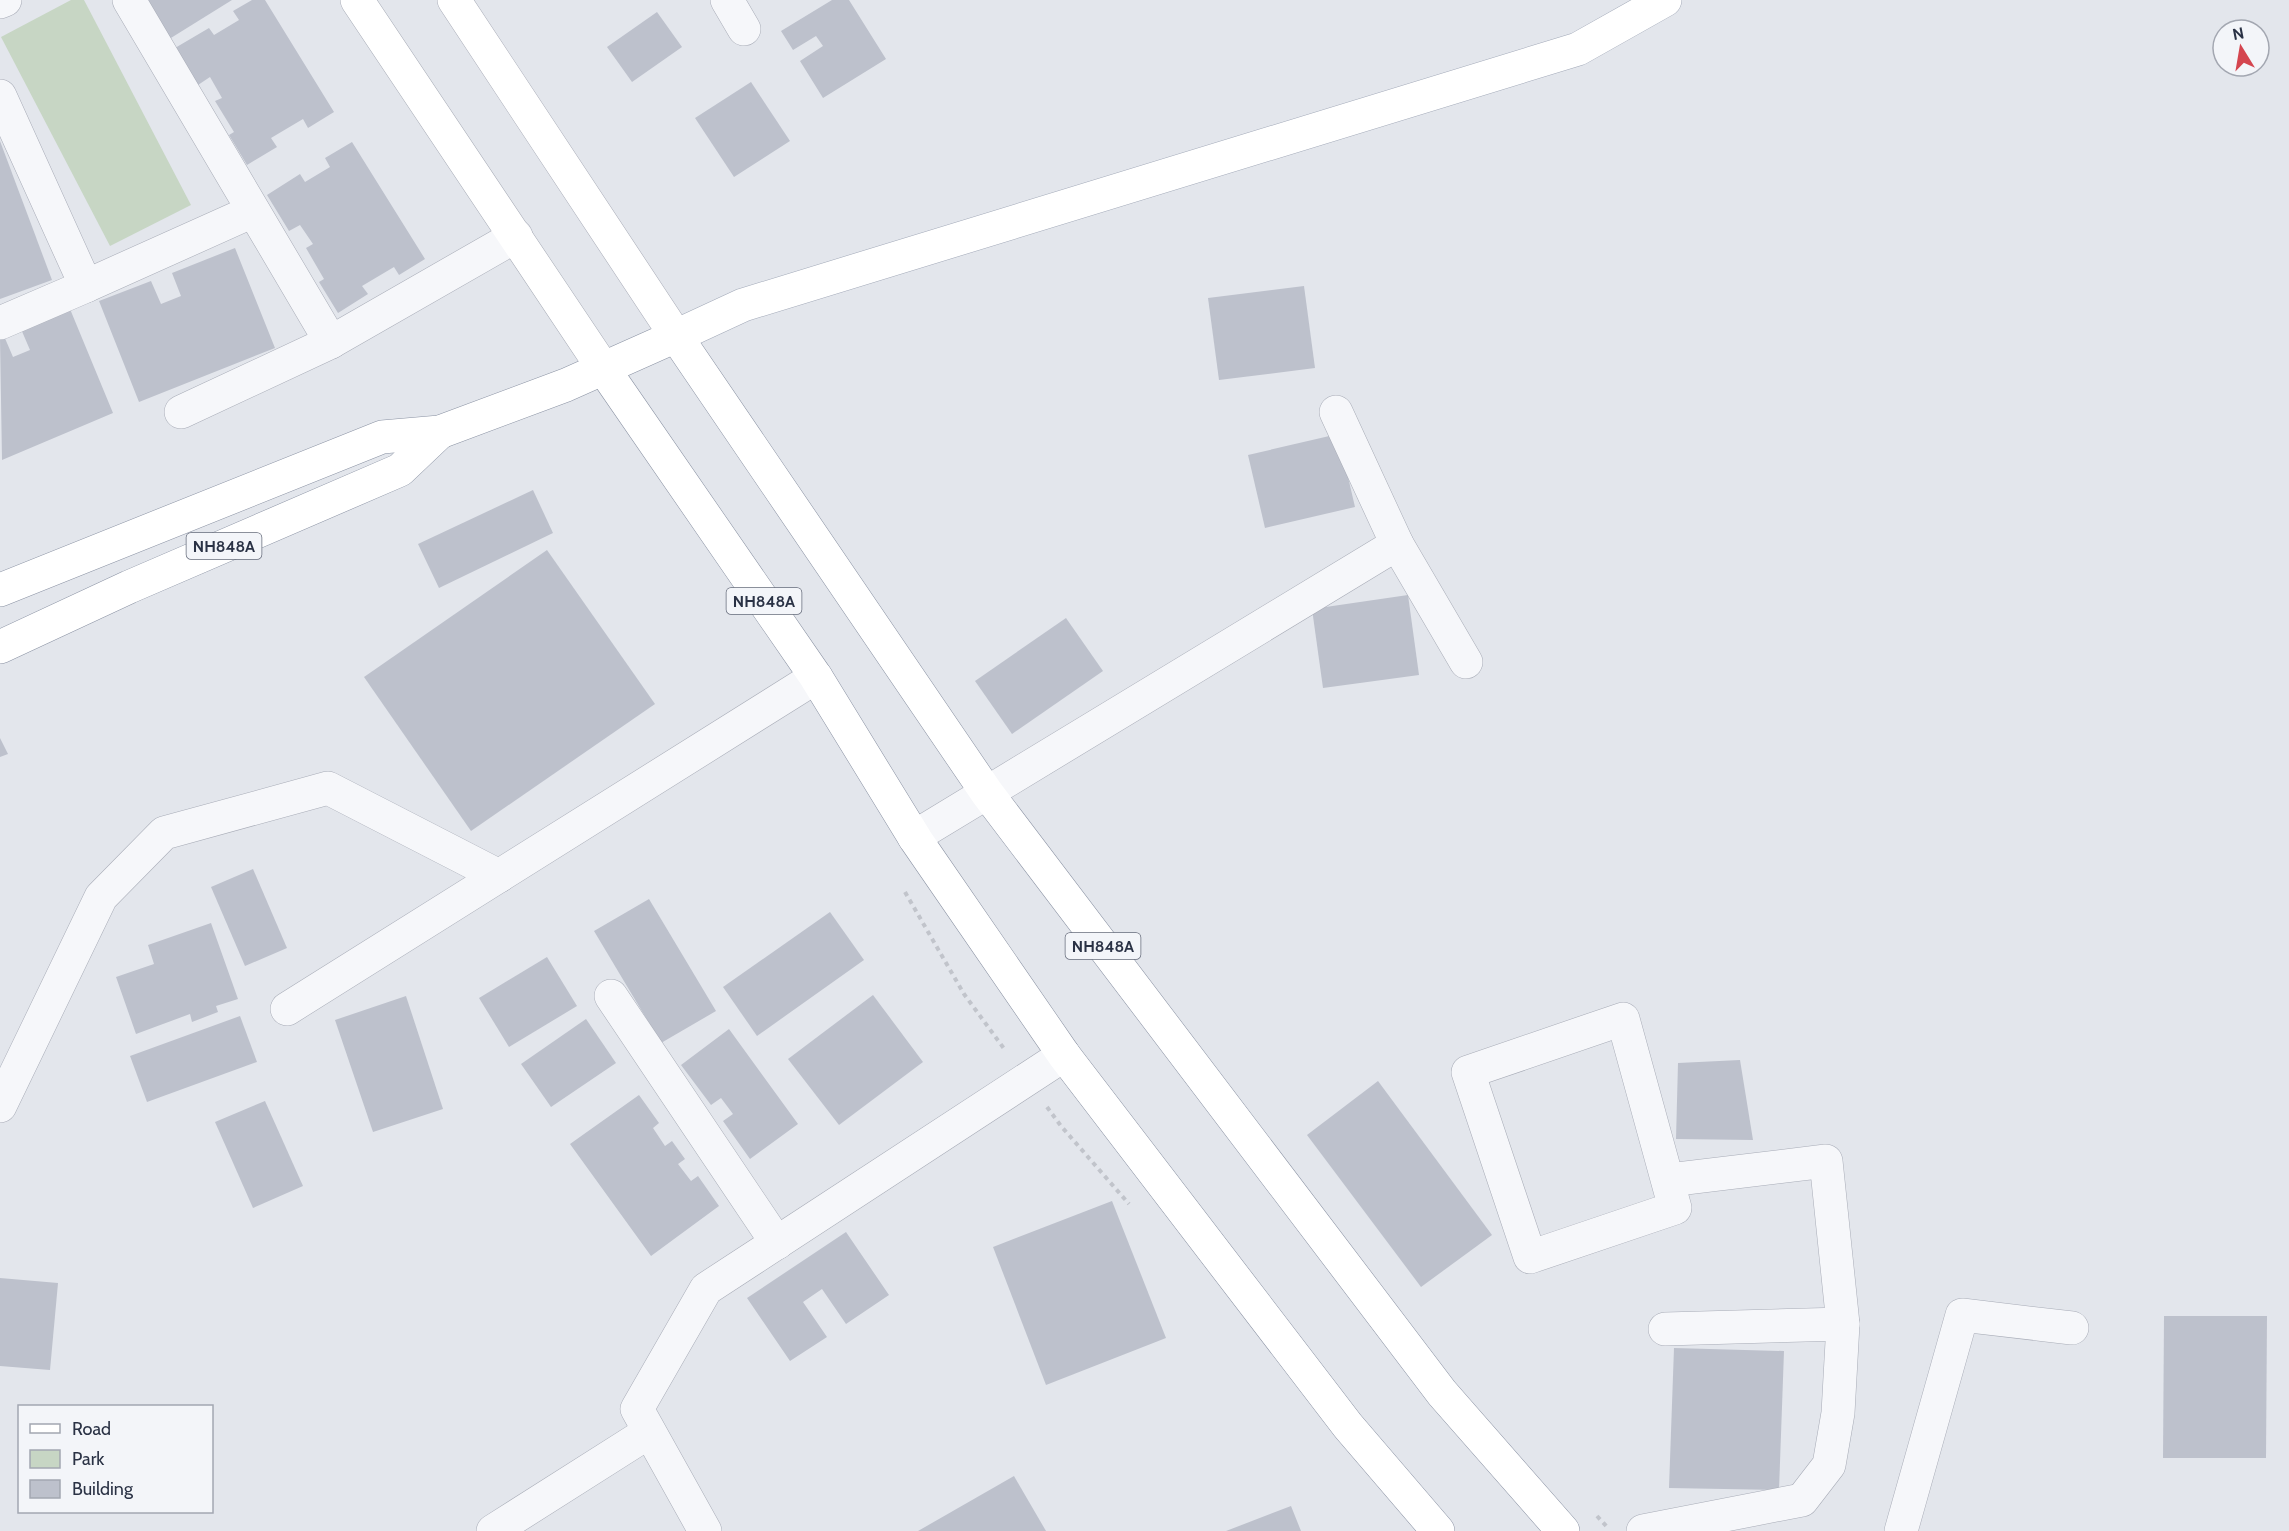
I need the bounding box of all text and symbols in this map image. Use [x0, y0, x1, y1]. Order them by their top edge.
north arrow [2211, 18, 2271, 78]
text: N [2231, 23, 2246, 44]
road number: NH848A [186, 533, 262, 559]
road number: NH848A [726, 588, 801, 614]
road number: NH848A [1066, 933, 1140, 959]
legend [18, 1405, 213, 1513]
text: Road [72, 1418, 111, 1440]
text: Park [72, 1448, 105, 1470]
text: Building [72, 1478, 134, 1500]

